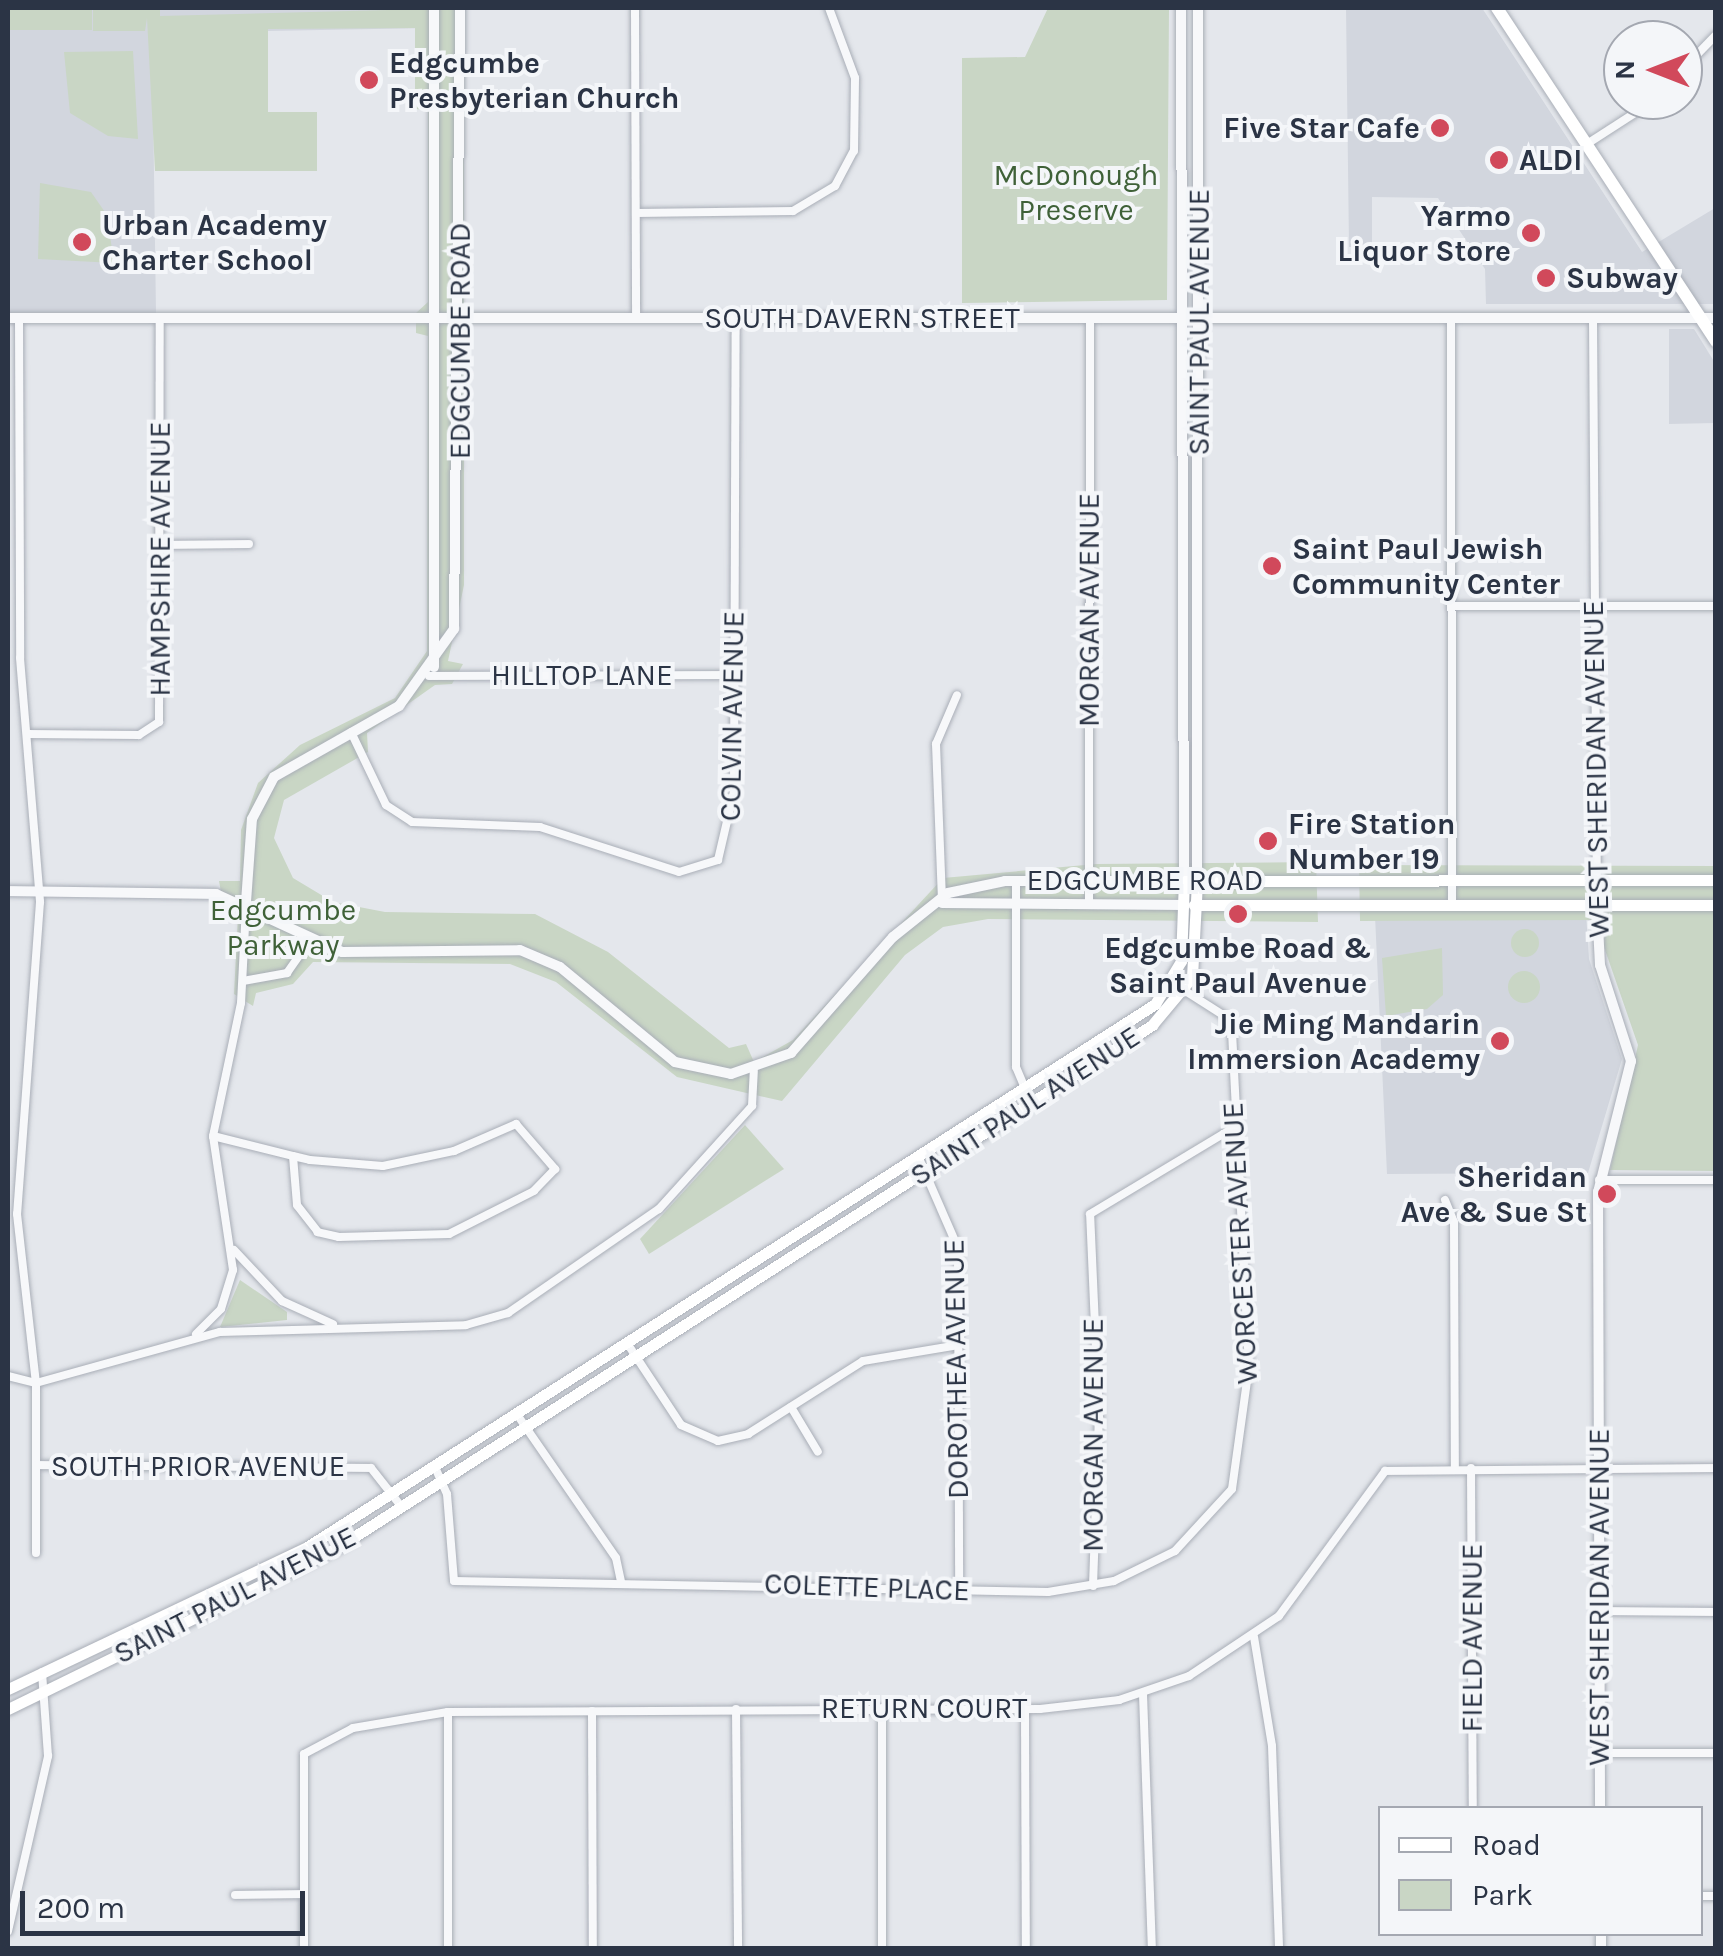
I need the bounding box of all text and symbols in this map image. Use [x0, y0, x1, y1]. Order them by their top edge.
north arrow [1603, 20, 1703, 120]
place label: Edgcumbe Presbyterian Church [389, 45, 679, 116]
text: N [1608, 60, 1641, 80]
marker: Edgcumbe Presbyterian Church [358, 69, 380, 91]
place label: Five Star Cafe [1223, 110, 1420, 146]
marker: Five Star Cafe [1429, 117, 1451, 139]
place label: ALDI [1519, 142, 1582, 178]
marker: ALDI [1488, 149, 1510, 171]
park label: McDonough Preserve [994, 157, 1158, 228]
street label: SAINT PAUL AVENUE [1181, 189, 1217, 455]
place label: Yarmo Liquor Store [1337, 198, 1511, 268]
place label: Urban Academy Charter School [102, 207, 327, 278]
marker: Yarmo Liquor Store [1520, 222, 1542, 244]
street label: EDGCUMBE ROAD [442, 223, 478, 459]
marker: Urban Academy Charter School [71, 231, 93, 253]
place label: Subway [1566, 260, 1678, 296]
marker: Subway [1535, 267, 1557, 289]
street label: SOUTH DAVERN STREET [704, 300, 1020, 336]
street label: HAMPSHIRE AVENUE [142, 421, 178, 697]
street label: MORGAN AVENUE [1071, 493, 1107, 727]
place label: Saint Paul Jewish Community Center [1292, 531, 1560, 602]
marker: Saint Paul Jewish Community Center [1261, 555, 1283, 577]
street label: WEST SHERIDAN AVENUE [1575, 600, 1617, 938]
street label: COLVIN AVENUE [712, 610, 752, 822]
street label: HILLTOP LANE [491, 657, 673, 693]
place label: Fire Station Number 19 [1288, 806, 1455, 876]
marker: Fire Station Number 19 [1257, 830, 1279, 852]
street label: EDGCUMBE ROAD [1027, 862, 1263, 898]
park label: Edgcumbe Parkway [210, 892, 356, 962]
marker: Edgcumbe Road & Saint Paul Avenue [1227, 903, 1249, 925]
place label: Edgcumbe Road & Saint Paul Avenue [1104, 930, 1372, 1000]
place label: Jie Ming Mandarin Immersion Academy [1187, 1006, 1480, 1076]
street label: SAINT PAUL AVENUE [903, 1018, 1147, 1194]
marker: Jie Ming Mandarin Immersion Academy [1489, 1030, 1511, 1052]
street label: WORCESTER AVENUE [1215, 1101, 1265, 1385]
place label: Sheridan Ave & Sue St [1401, 1159, 1587, 1230]
marker: Sheridan Ave & Sue St [1596, 1183, 1618, 1205]
street label: DOROTHEA AVENUE [936, 1239, 976, 1499]
street label: MORGAN AVENUE [1075, 1318, 1111, 1552]
street label: WEST SHERIDAN AVENUE [1581, 1428, 1617, 1766]
street label: SOUTH PRIOR AVENUE [51, 1448, 345, 1484]
street label: SAINT PAUL AVENUE [108, 1518, 362, 1672]
street label: FIELD AVENUE [1454, 1543, 1490, 1733]
street label: COLETTE PLACE [764, 1565, 970, 1609]
street label: RETURN COURT [821, 1690, 1027, 1726]
legend [1378, 1806, 1703, 1936]
text: Road [1472, 1827, 1541, 1863]
scale bar [25, 1871, 310, 1933]
text: Park [1472, 1877, 1533, 1913]
text: 200 m [37, 1890, 125, 1926]

